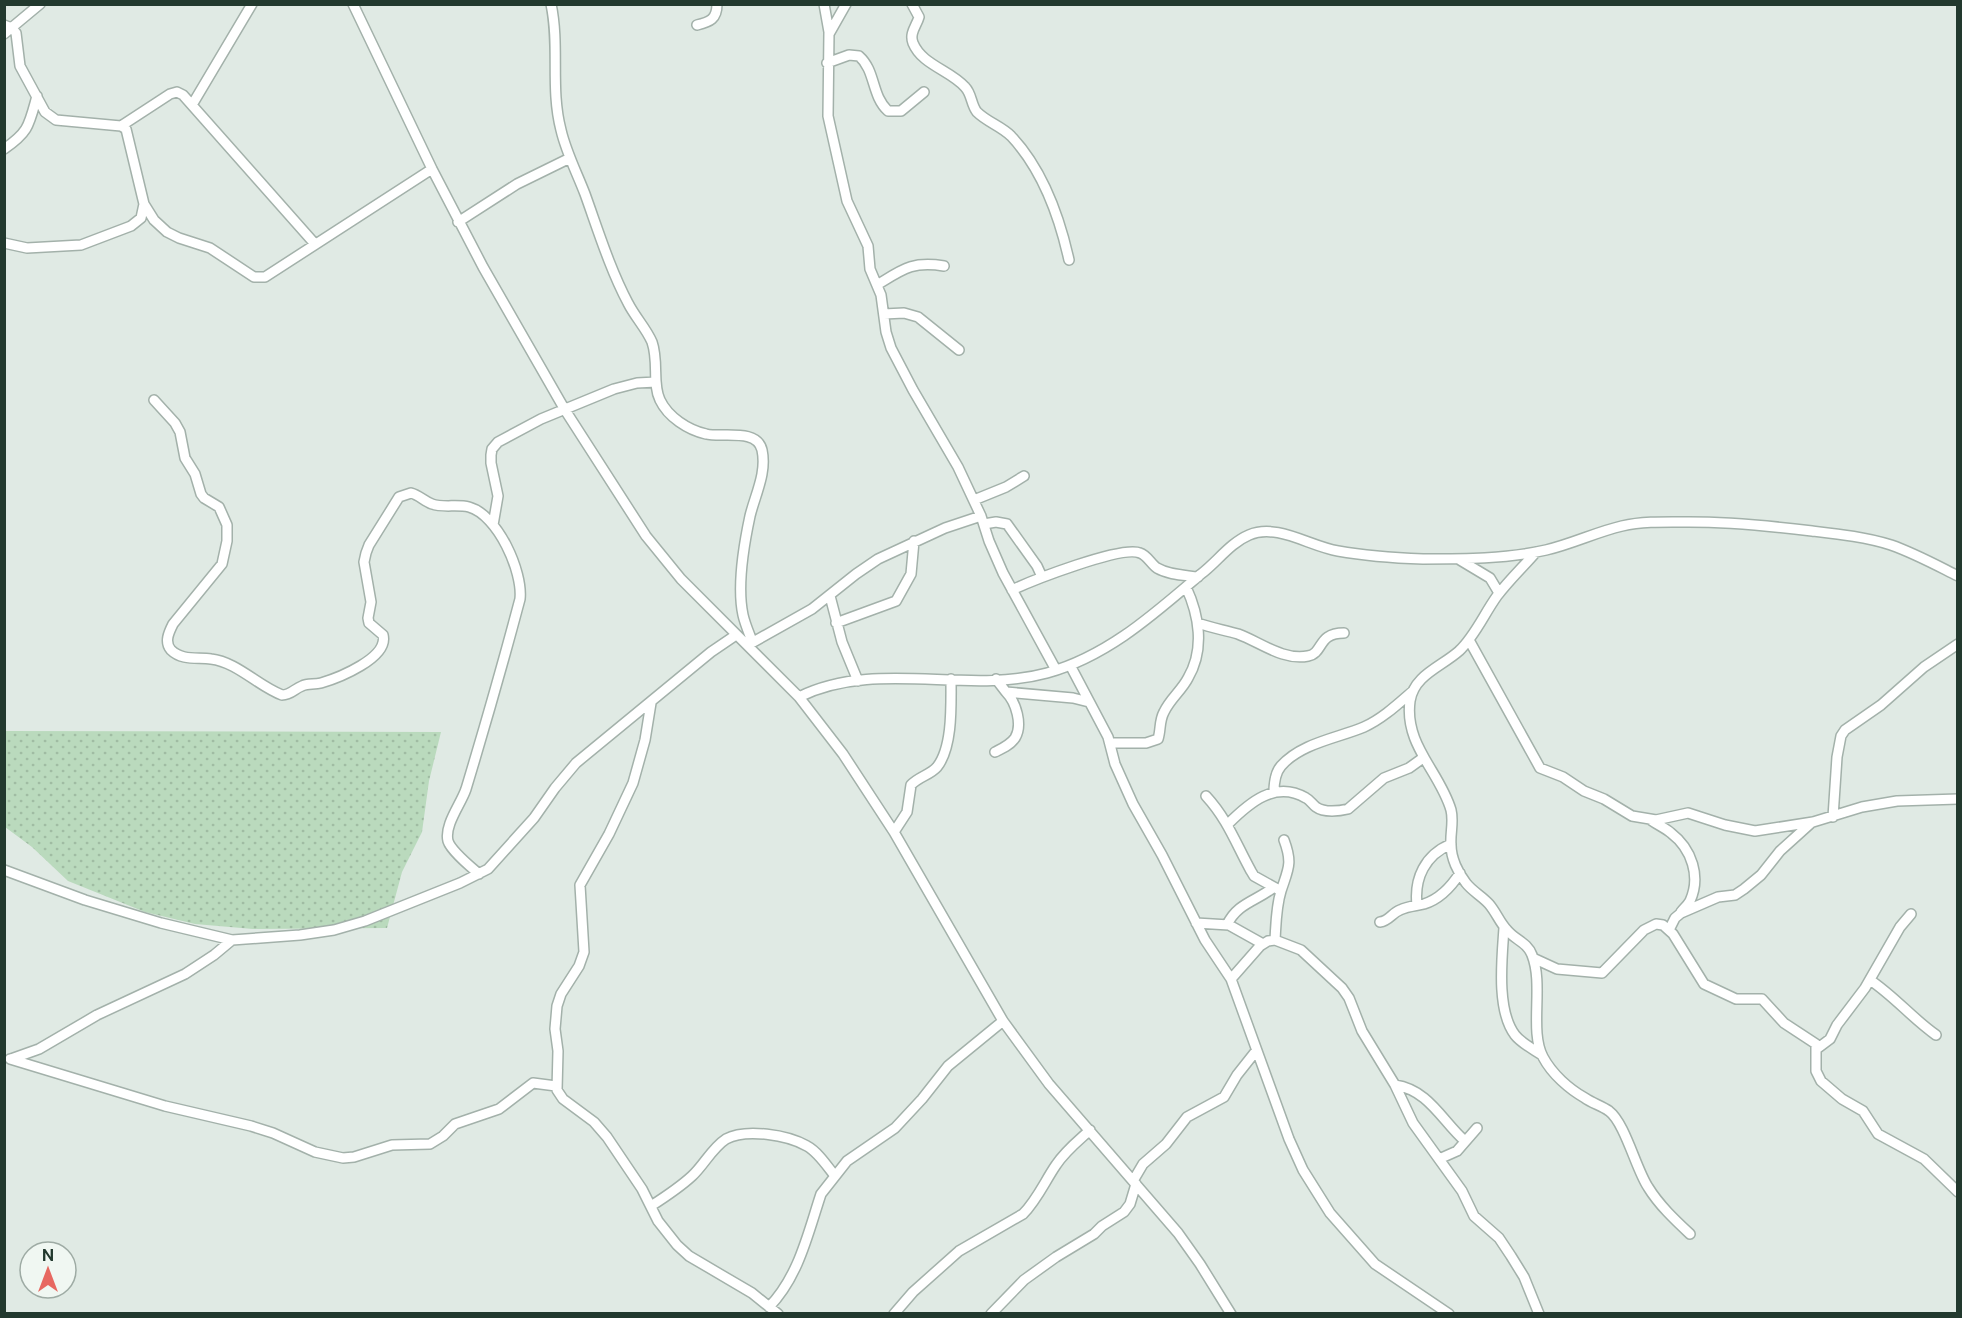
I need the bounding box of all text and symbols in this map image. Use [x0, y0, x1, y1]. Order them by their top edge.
north arrow [18, 1240, 78, 1300]
text: N [42, 1246, 54, 1265]

